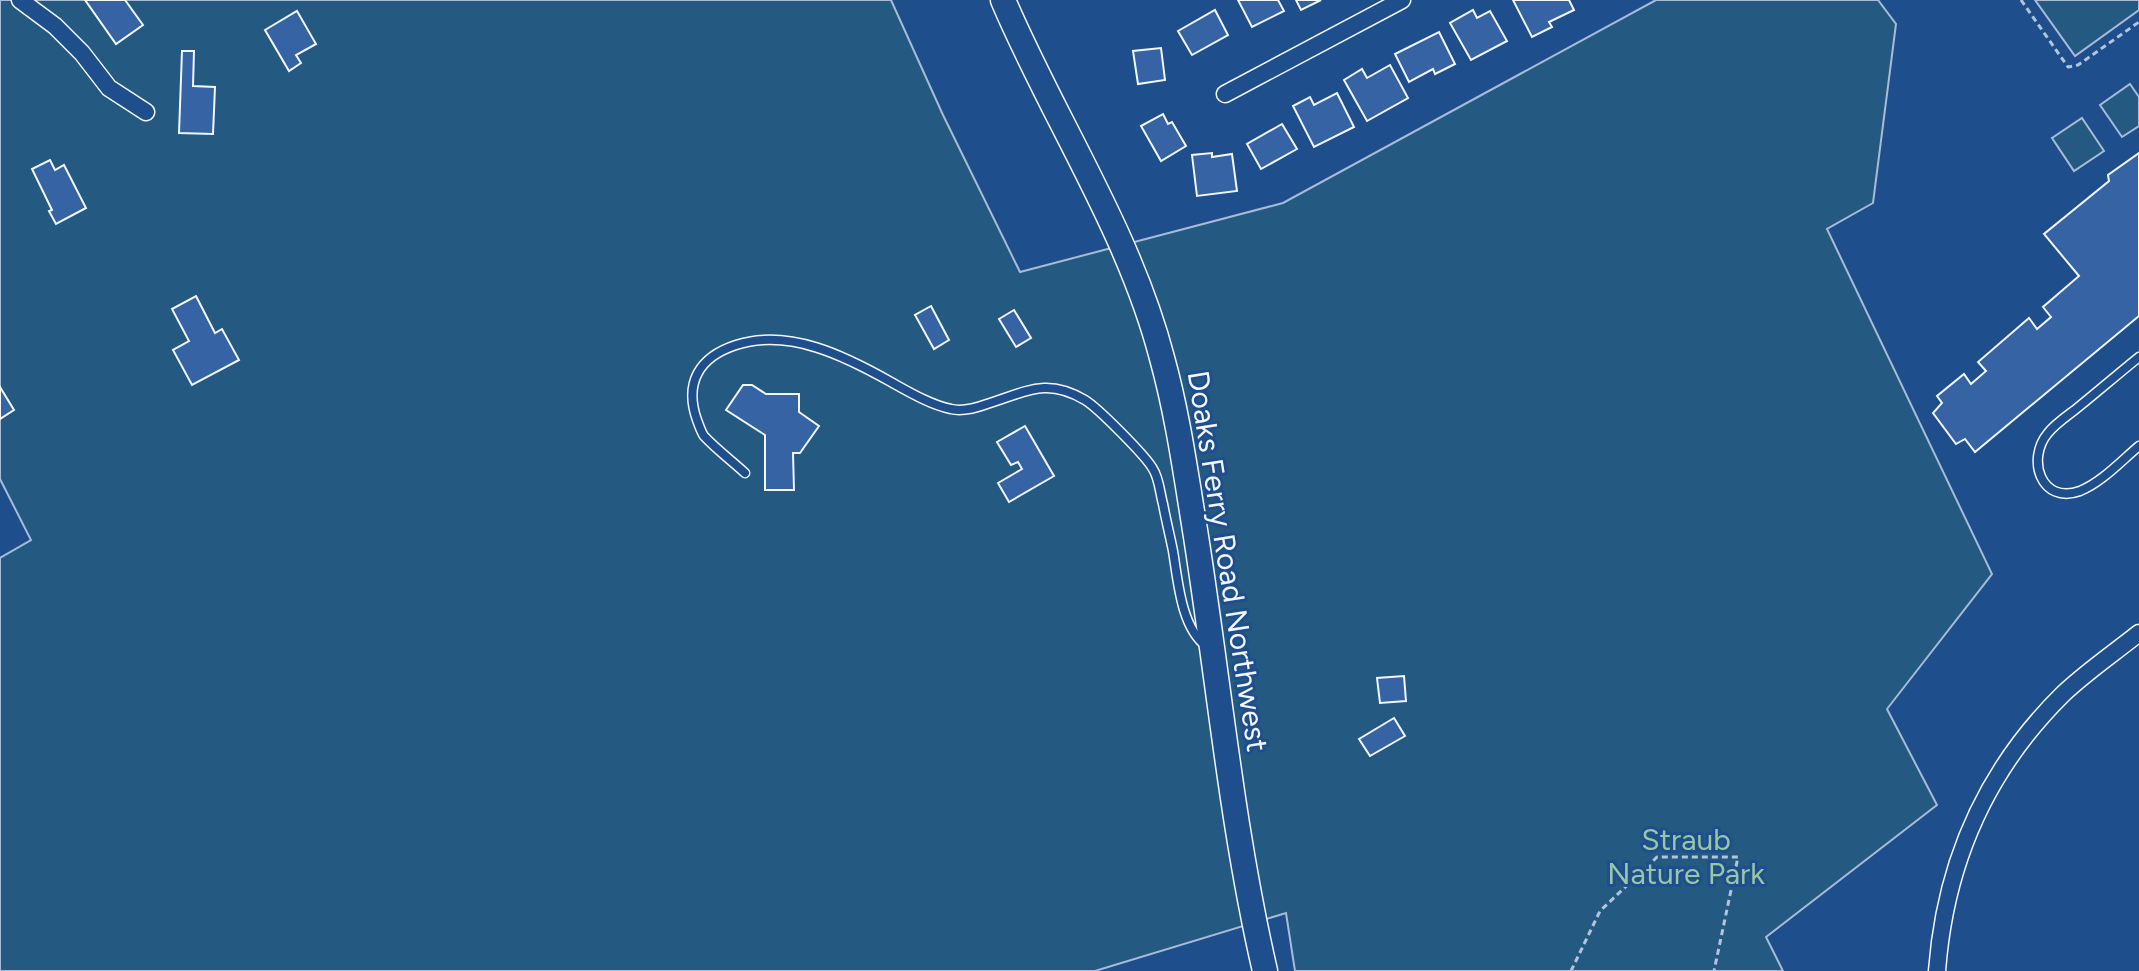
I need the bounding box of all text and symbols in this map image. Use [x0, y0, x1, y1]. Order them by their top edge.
street label: Doaks Ferry Road Northwest [1180, 368, 1276, 754]
park label: Straub Nature Park [1607, 821, 1765, 892]

